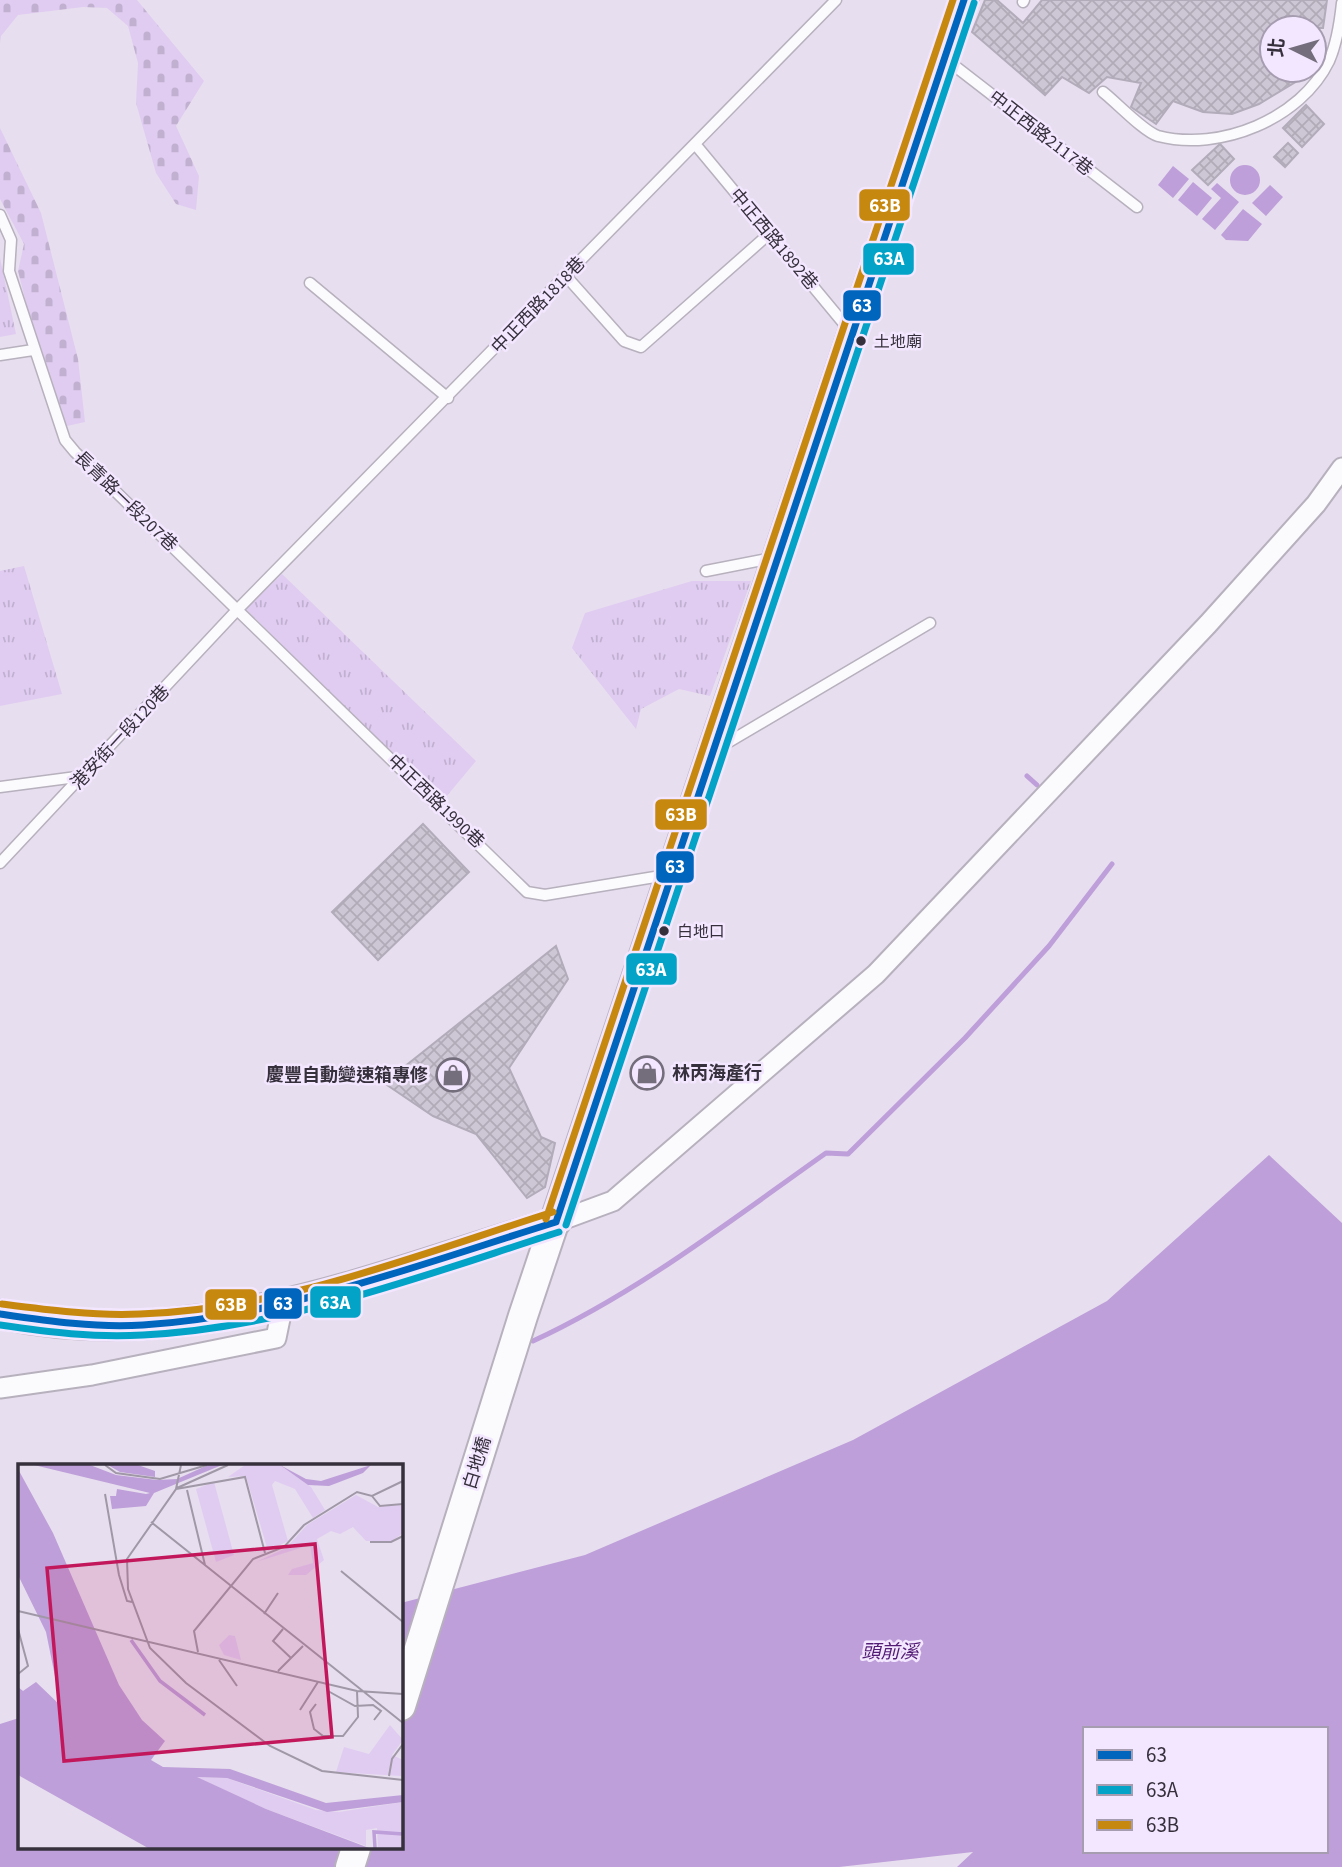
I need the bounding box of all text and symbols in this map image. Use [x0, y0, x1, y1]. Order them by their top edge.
north arrow [1258, 14, 1328, 84]
text: 北 [1263, 37, 1292, 58]
street label: 中正西路2117巷 [983, 85, 1098, 182]
street label: 中正西路1892巷 [724, 183, 824, 296]
line badge: 63B [858, 188, 911, 222]
text: 63B [869, 193, 901, 220]
line badge: 63A [862, 242, 915, 276]
text: 63A [874, 246, 905, 273]
street label: 中正西路1818巷 [486, 251, 591, 359]
line badge: 63 [842, 289, 882, 322]
text: 63 [852, 293, 872, 320]
place label: 土地廟 [874, 331, 922, 353]
marker: 土地廟 [854, 334, 868, 348]
street label: 長青路一段207巷 [68, 446, 183, 557]
street label: 港安街一段120巷 [65, 680, 175, 795]
street label: 中正西路1990巷 [382, 749, 490, 854]
line badge: 63B [654, 798, 708, 831]
text: 63B [665, 802, 697, 829]
line badge: 63 [655, 850, 695, 884]
text: 63 [665, 854, 685, 881]
place label: 白地口 [677, 921, 725, 943]
marker: 白地口 [657, 924, 671, 938]
line badge: 63A [625, 952, 678, 986]
text: 63A [636, 957, 667, 984]
shop icon: 林丙海產行 [628, 1054, 666, 1092]
shop icon: 慶豐自動變速箱專修 [434, 1056, 472, 1094]
place label: 林丙海產行 [672, 1061, 762, 1086]
place label: 慶豐自動變速箱專修 [266, 1063, 428, 1088]
line badge: 63A [309, 1285, 362, 1319]
line badge: 63 [263, 1287, 303, 1320]
line badge: 63B [204, 1288, 258, 1321]
text: 63A [320, 1290, 351, 1317]
text: 63 [273, 1291, 293, 1318]
text: 63B [215, 1292, 247, 1319]
street label: 白地橋 [458, 1434, 497, 1493]
inset map [18, 1464, 402, 1850]
water label: 頭前溪 [861, 1639, 921, 1666]
legend [1083, 1727, 1328, 1853]
text: 63 [1146, 1740, 1167, 1770]
text: 63A [1146, 1775, 1179, 1805]
text: 63B [1146, 1810, 1179, 1840]

